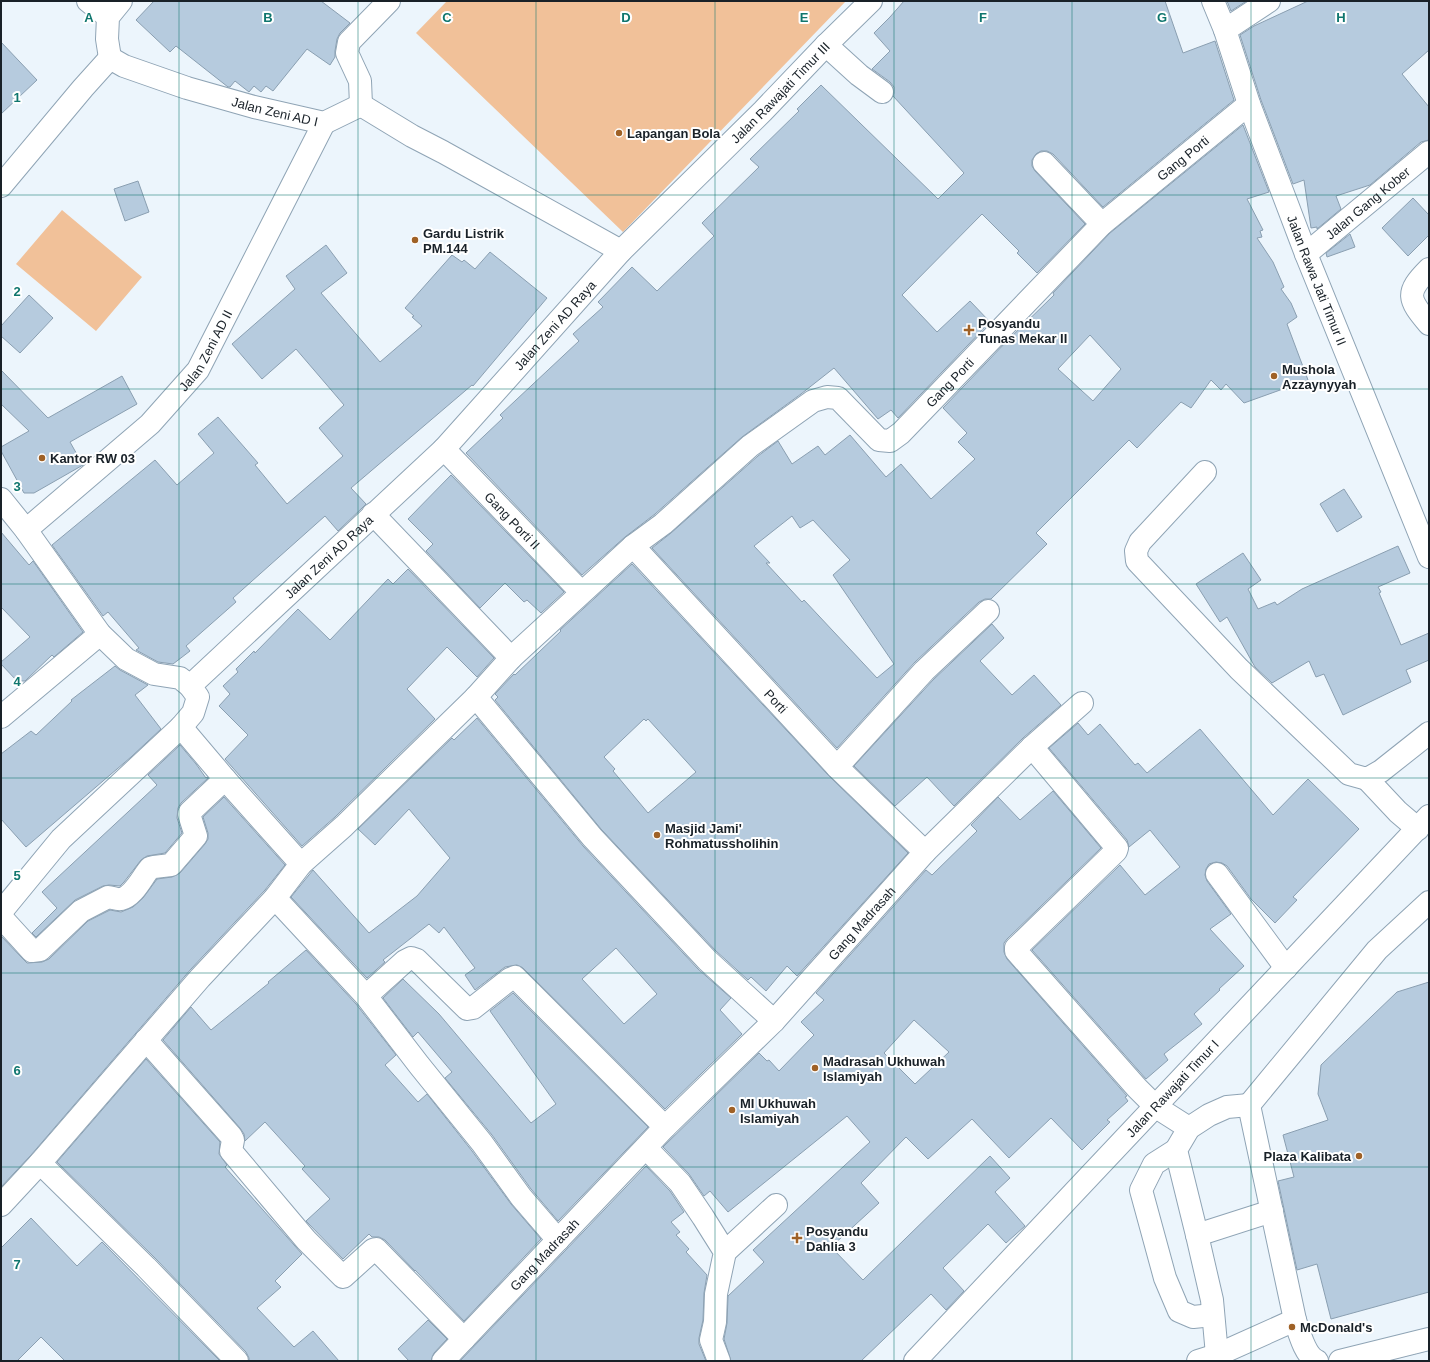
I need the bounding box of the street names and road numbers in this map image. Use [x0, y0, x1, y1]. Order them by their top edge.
street label: Jalan Rawajati Timur III [728, 39, 833, 146]
street label: Jalan Zeni AD I [230, 94, 319, 129]
street label: Gang Porti [1154, 133, 1212, 184]
street label: Jalan Gang Kober [1323, 164, 1414, 243]
street label: Jalan Rawa Jati Timur II [1284, 213, 1349, 348]
street label: Jalan Zeni AD Raya [511, 277, 600, 373]
street label: Jalan Zeni AD II [176, 308, 235, 394]
street label: Gang Porti [923, 355, 977, 410]
street label: Gang Porti II [481, 489, 543, 552]
street label: Jalan Zeni AD Raya [282, 512, 377, 602]
street label: Porti [761, 686, 790, 716]
street label: Gang Madrasah [825, 884, 899, 963]
street label: Jalan Rawajati Timur I [1123, 1037, 1222, 1140]
street label: Gang Madrasah [507, 1216, 582, 1294]

